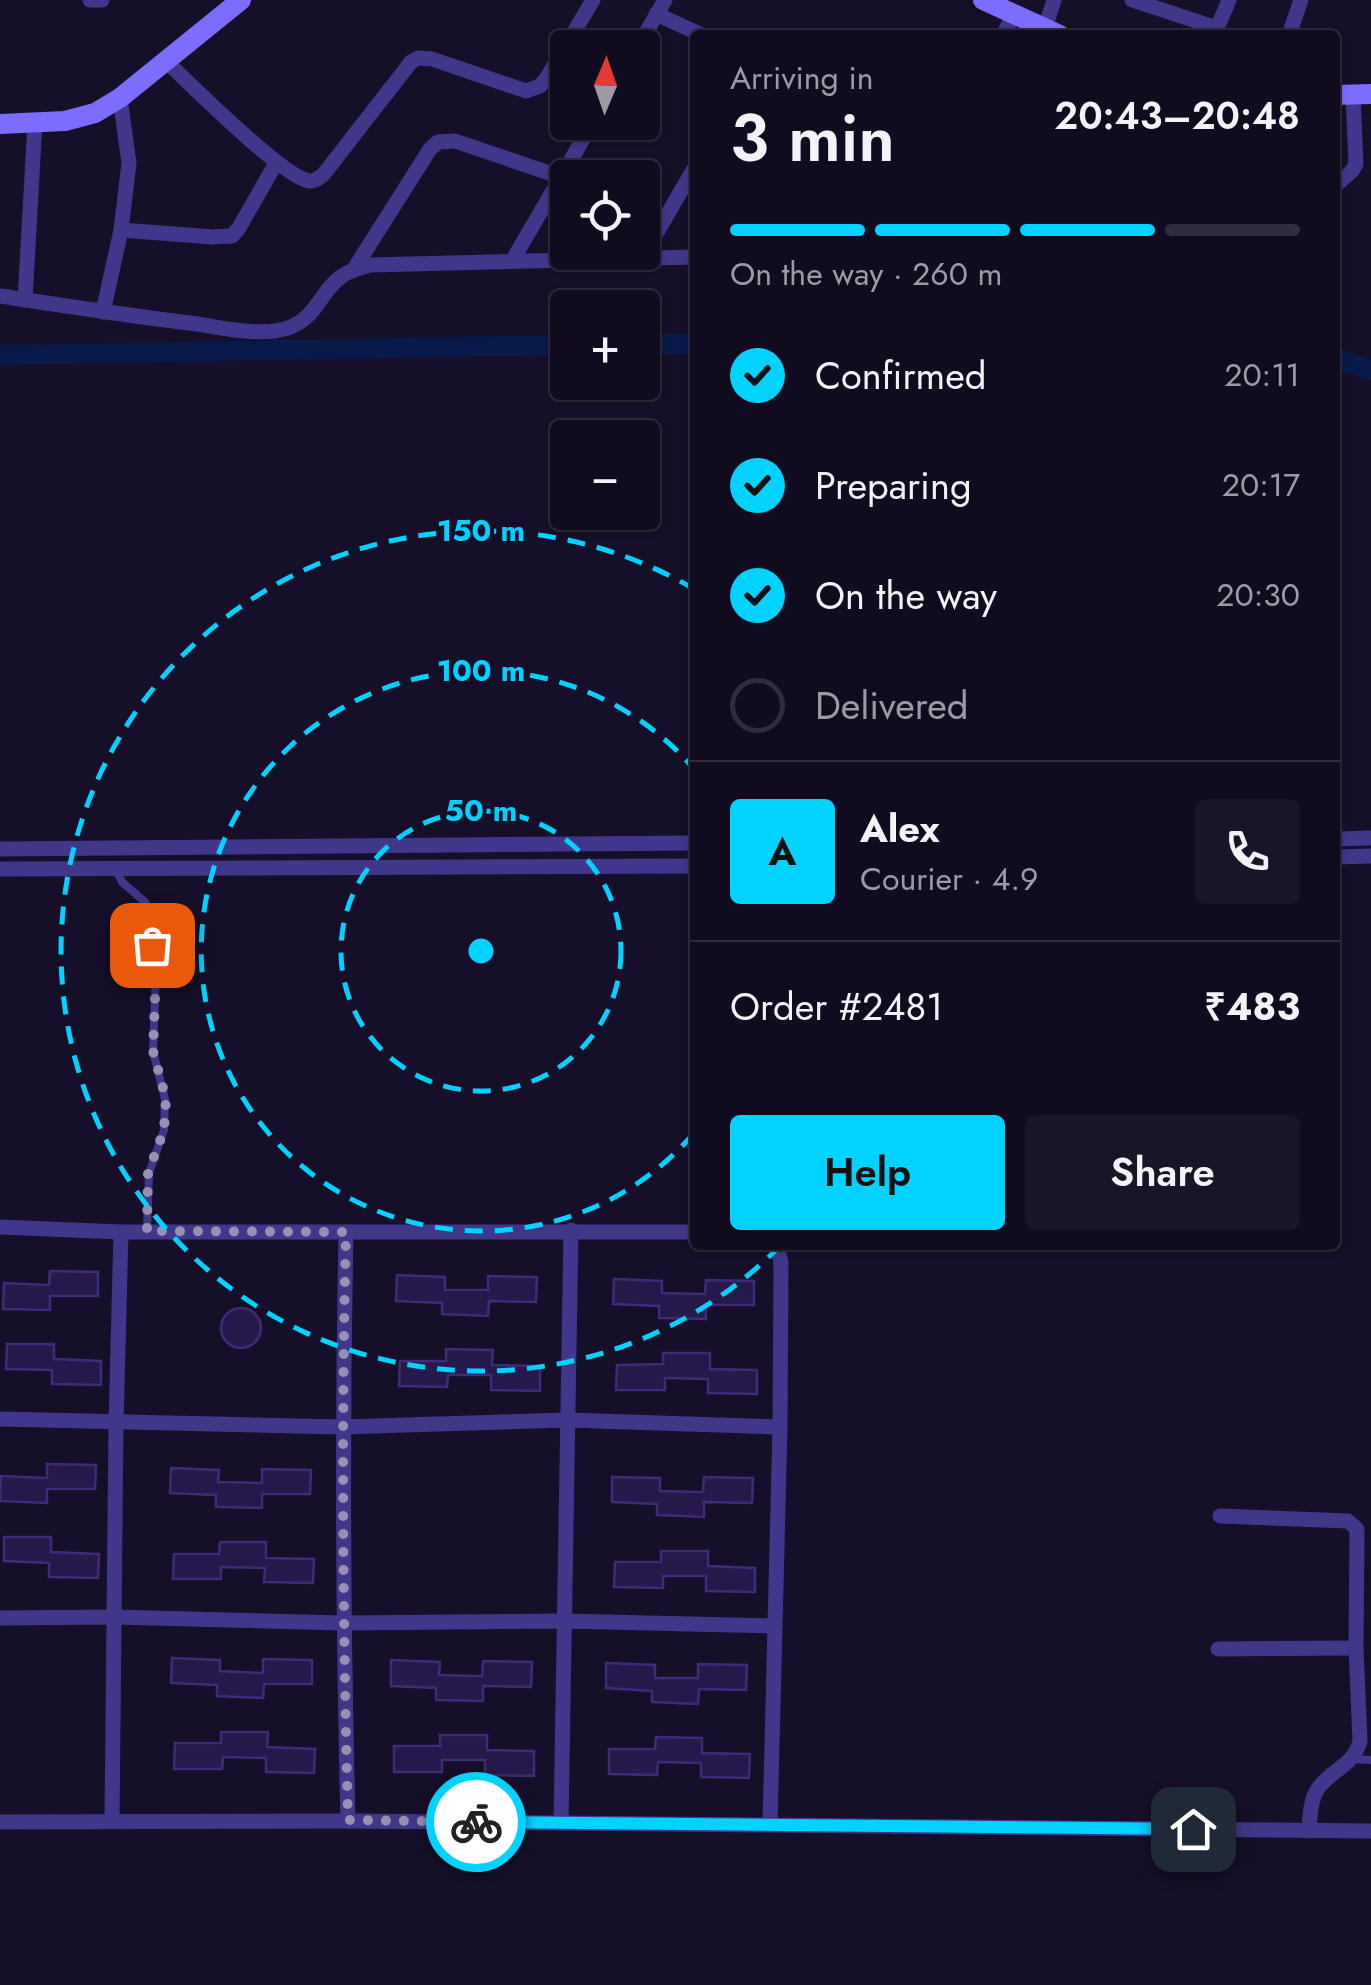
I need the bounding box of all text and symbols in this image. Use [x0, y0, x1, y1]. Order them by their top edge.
north arrow [550, 30, 660, 140]
map controls [550, 30, 660, 530]
text: Arriving in [730, 55, 874, 101]
text: 20:43–20:48 [1054, 88, 1300, 143]
text: 3 min [730, 91, 895, 185]
button: locate [550, 160, 660, 270]
text: On the way · 260 m [730, 251, 1003, 297]
button: + [550, 290, 660, 400]
icon: check [730, 348, 785, 403]
text: Confirmed [815, 348, 986, 403]
text: 20:11 [1224, 352, 1300, 398]
button: − [550, 420, 660, 530]
icon: check [730, 458, 785, 513]
text: Preparing [815, 458, 972, 513]
text: 20:17 [1222, 462, 1300, 508]
text: 150 m [437, 509, 525, 552]
icon: check [730, 568, 785, 623]
text: On the way [815, 568, 997, 623]
text: 20:30 [1216, 572, 1300, 618]
text: 100 m [437, 649, 525, 692]
text: Delivered [815, 678, 968, 733]
text: 50 m [445, 789, 517, 832]
button: phone [1195, 799, 1300, 904]
text: Alex [860, 801, 940, 856]
text: A [769, 824, 796, 879]
text: Courier · 4.9 [860, 856, 1038, 902]
pin [110, 903, 195, 988]
icon: bag [125, 918, 180, 973]
centre of rings [463, 933, 499, 969]
text: Order #2481 [730, 979, 943, 1034]
text: ₹483 [1204, 979, 1300, 1034]
button: Help [730, 1115, 1005, 1230]
button: Share [1025, 1115, 1300, 1230]
courier [426, 1772, 526, 1872]
pin [1151, 1787, 1236, 1872]
icon: bike [449, 1795, 504, 1850]
icon: home [1166, 1802, 1221, 1857]

